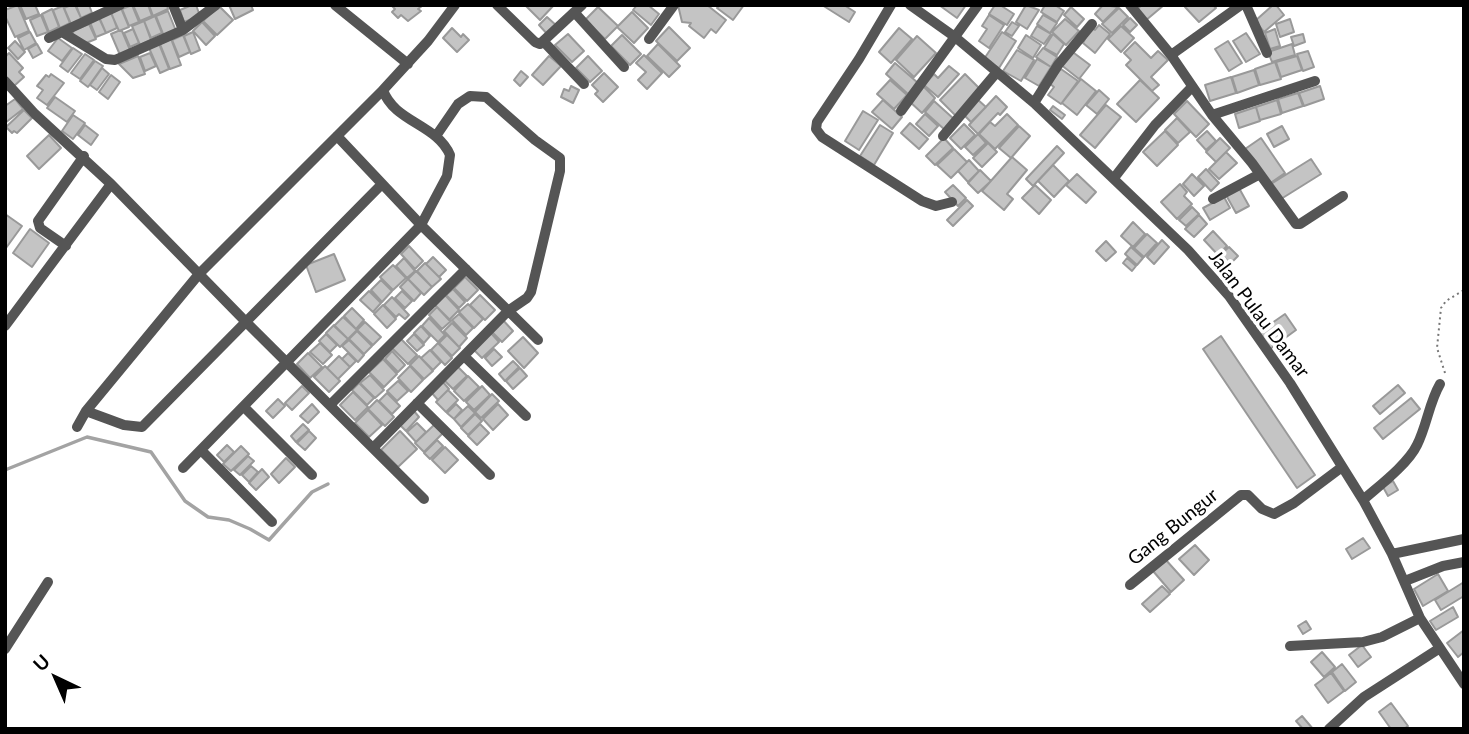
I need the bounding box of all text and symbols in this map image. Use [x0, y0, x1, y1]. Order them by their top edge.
street label: Jalan Pulau Damar [1204, 246, 1314, 382]
street label: Gang Bungur [1123, 484, 1223, 570]
north arrow [21, 643, 91, 713]
text: U [28, 649, 54, 676]

